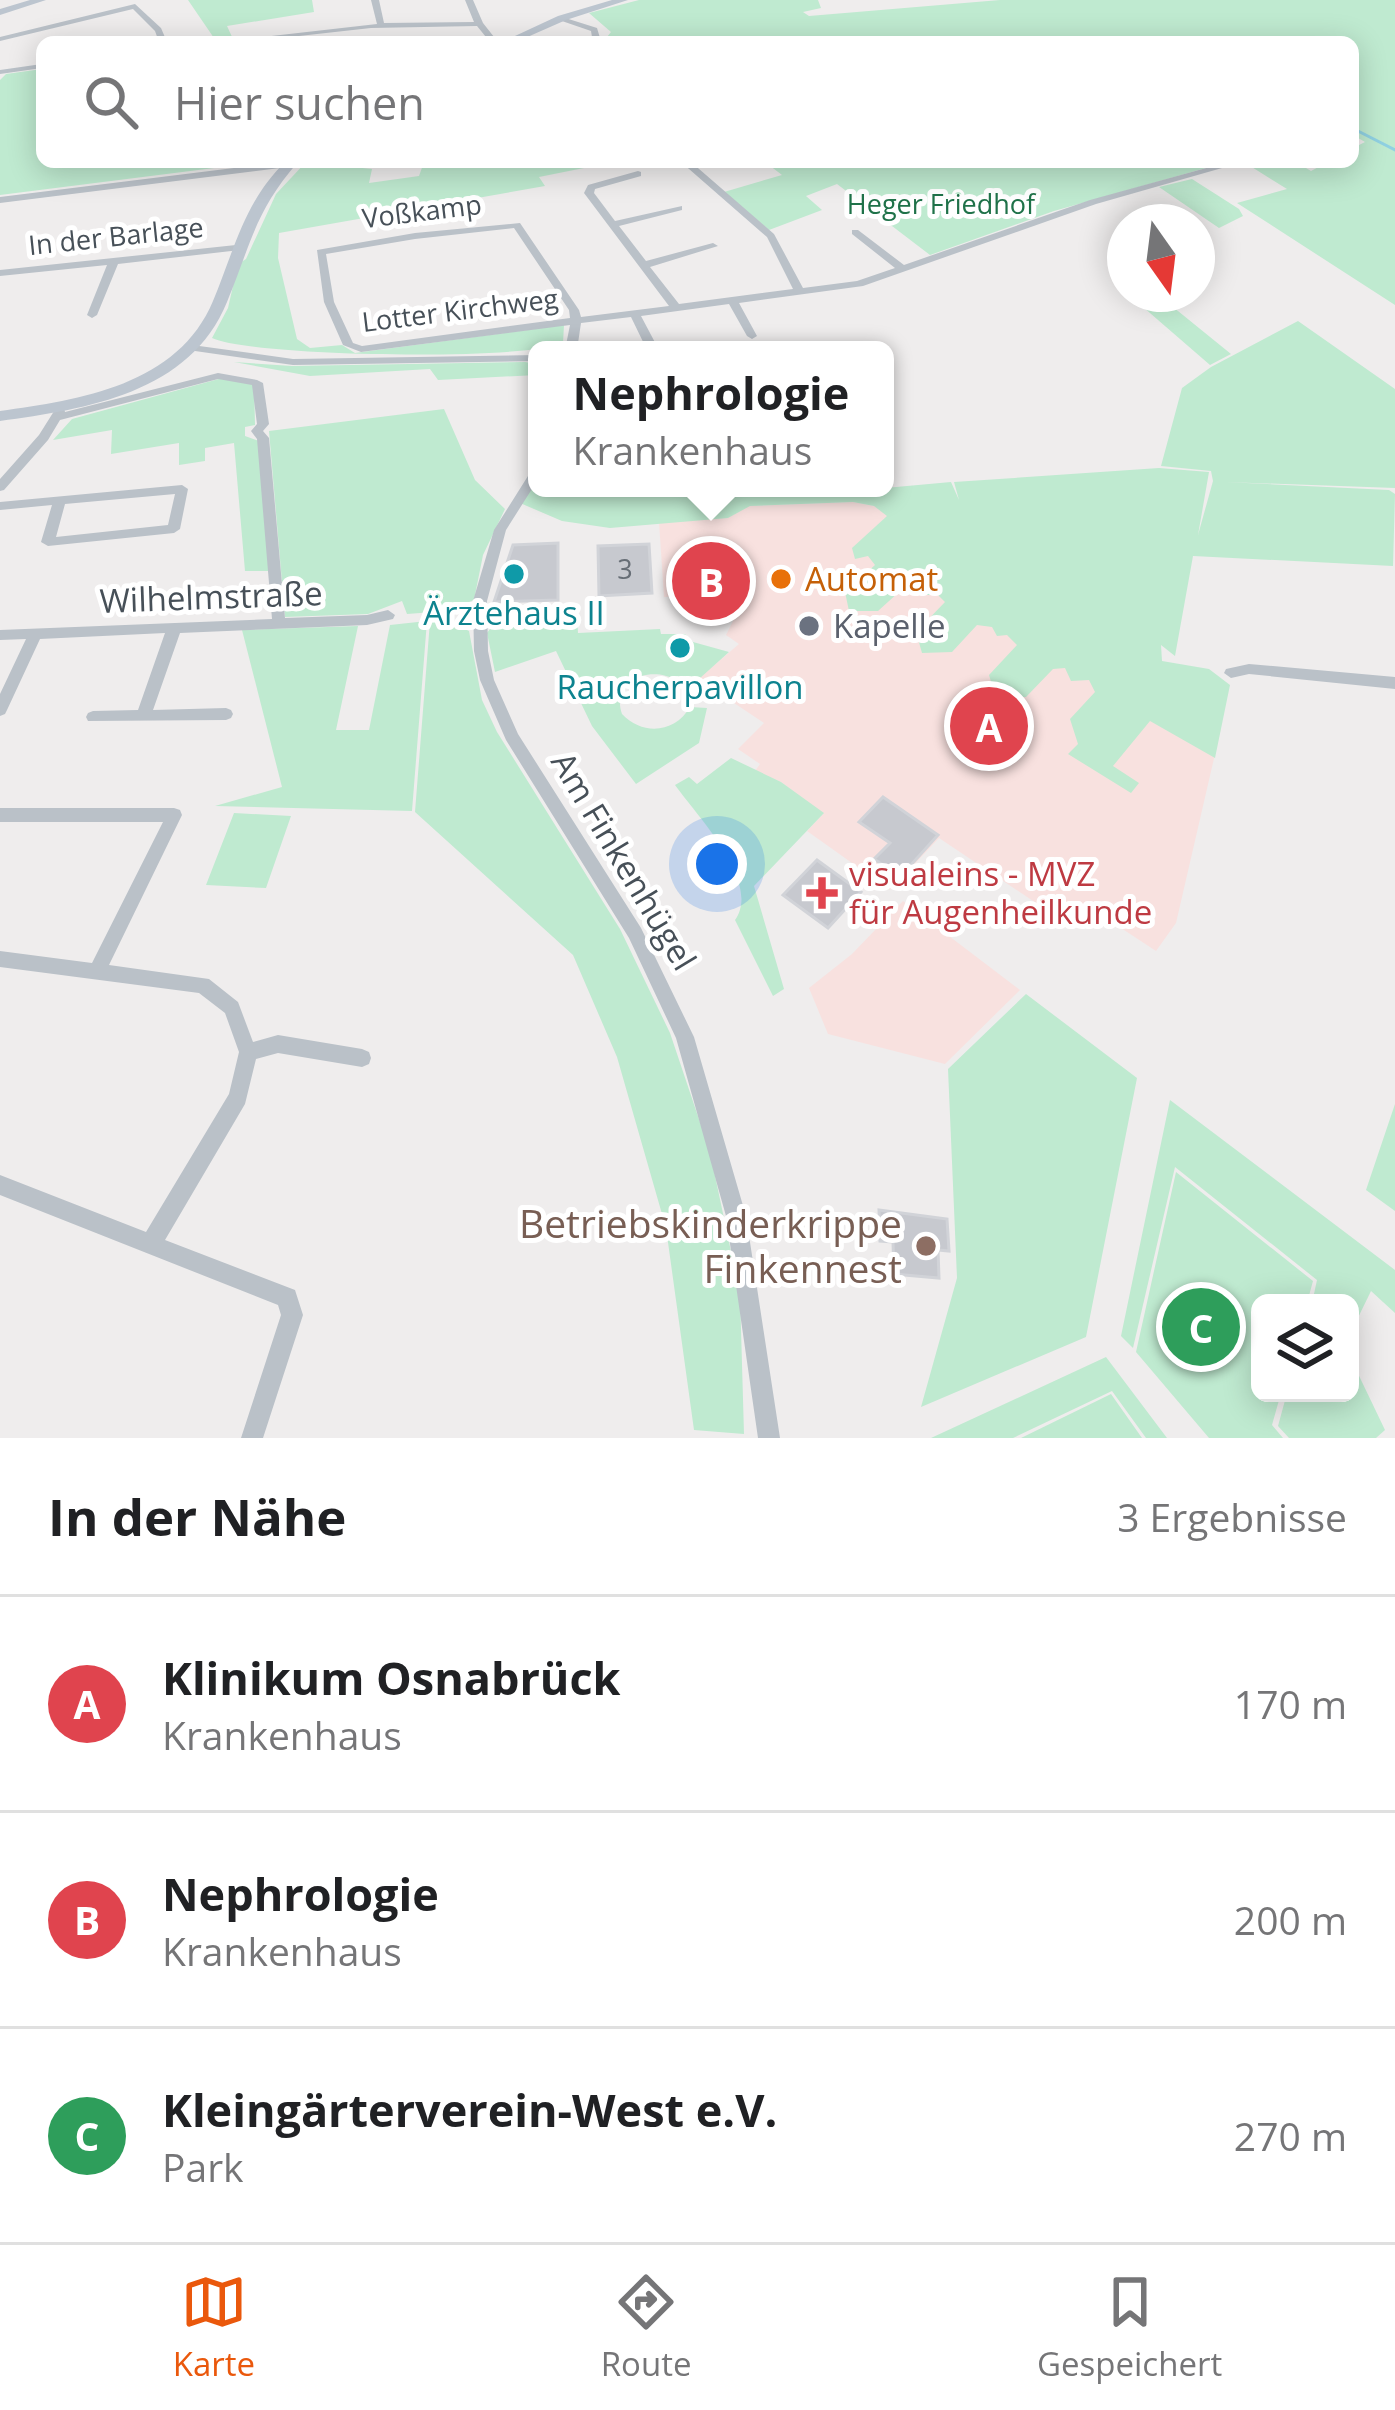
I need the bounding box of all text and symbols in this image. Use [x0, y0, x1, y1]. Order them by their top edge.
search box [36, 36, 1359, 168]
icon: search [78, 69, 144, 135]
text: Hier suchen [174, 72, 425, 133]
street label: Voßkamp [360, 185, 484, 236]
park label: Heger Friedhof [847, 185, 1037, 222]
north arrow [1107, 204, 1215, 312]
street label: In der Barlage [26, 208, 205, 263]
street label: Lotter Kirchweg [360, 279, 560, 340]
popup [528, 341, 894, 497]
text: Nephrologie [573, 362, 849, 423]
text: Krankenhaus [573, 423, 812, 476]
pin: B [672, 536, 750, 626]
house number: 3 [617, 550, 633, 587]
place label: Automat [805, 556, 938, 601]
marker: Ärztehaus II [501, 561, 527, 587]
marker: Automat [768, 566, 794, 592]
street label: Wilhelmstraße [99, 570, 323, 623]
place label: Ärztehaus II [423, 590, 605, 635]
place label: Kapelle [833, 603, 945, 648]
marker: Kapelle [796, 613, 822, 639]
marker: Raucherpavillon [667, 635, 693, 661]
place label: Raucherpavillon [556, 664, 804, 709]
pin: A [950, 681, 1028, 771]
street label: Am Finkenhügel [542, 743, 707, 978]
your location [687, 834, 747, 894]
place label: visualeins - MVZ für Augenheilkunde [849, 851, 1152, 934]
marker: visualeins - MVZ für Augenheilkunde [806, 877, 838, 909]
place label: Betriebskinderkrippe Finkennest [519, 1196, 902, 1294]
marker: Betriebskinderkrippe Finkennest [913, 1233, 939, 1259]
pin: C [1162, 1282, 1240, 1372]
map controls [1251, 1294, 1359, 1402]
button: layers [1251, 1294, 1359, 1402]
text: In der Nähe [48, 1481, 346, 1551]
text: 3 Ergebnisse [1117, 1490, 1347, 1543]
text: Klinikum Osnabrück [162, 1647, 620, 1708]
text: A [74, 1677, 100, 1730]
text: 170 m [1234, 1677, 1347, 1730]
text: Krankenhaus [162, 1708, 402, 1761]
text: Nephrologie [162, 1863, 439, 1924]
text: B [74, 1893, 100, 1946]
text: 200 m [1234, 1893, 1347, 1946]
text: Krankenhaus [162, 1924, 402, 1977]
text: Kleingärterverein-West e.V. [162, 2079, 777, 2140]
text: C [75, 2109, 99, 2162]
text: 270 m [1234, 2109, 1347, 2162]
text: Park [162, 2140, 244, 2193]
tab: Karte [173, 2269, 255, 2386]
tab: Route [601, 2269, 691, 2386]
tab: Gespeichert [1037, 2269, 1222, 2386]

